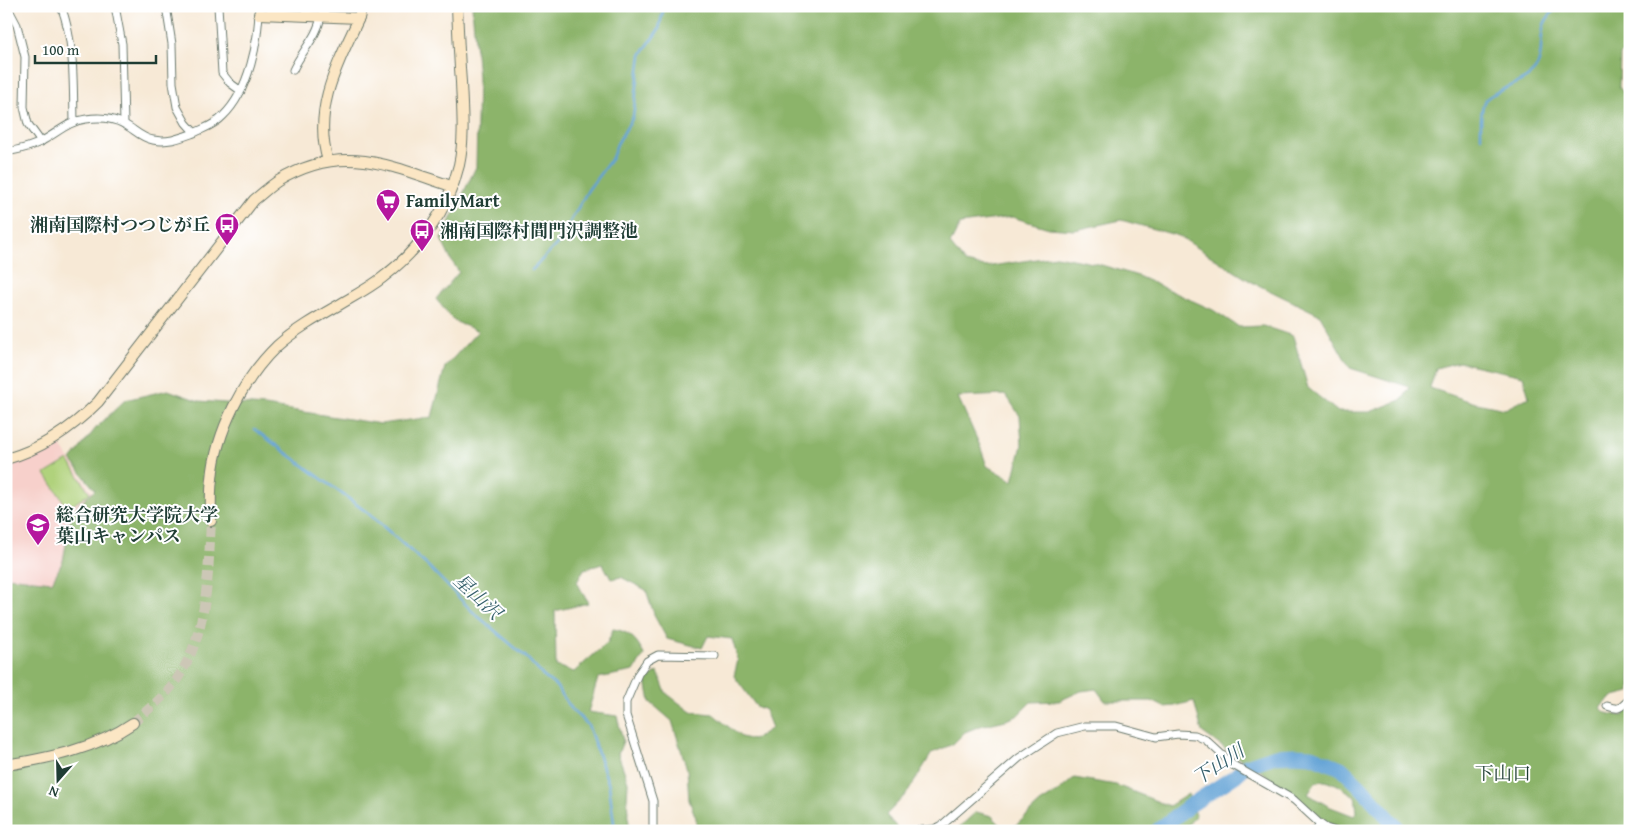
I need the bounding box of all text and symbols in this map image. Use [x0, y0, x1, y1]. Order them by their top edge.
scale bar [35, 32, 156, 64]
text: 100 m [42, 39, 80, 60]
place label: FamilyMart [406, 187, 500, 214]
supermarket icon: FamilyMart [375, 188, 401, 222]
place label: 湘南国際村つつじが丘 [30, 211, 210, 238]
bus stop icon: 湘南国際村つつじが丘 [214, 212, 240, 246]
place label: 湘南国際村間門沢調整池 [440, 217, 638, 244]
bus stop icon: 湘南国際村間門沢調整池 [409, 218, 435, 252]
place label: 総合研究大学院大学 葉山キャンパス [56, 501, 218, 549]
school or university icon: 総合研究大学院大学 葉山キャンパス [25, 512, 51, 546]
water label: 星山沢 [448, 566, 510, 627]
water label: 下山川 [1186, 736, 1251, 791]
north arrow [32, 754, 82, 804]
district label: 下山口 [1474, 759, 1532, 787]
text: N [45, 781, 61, 803]

